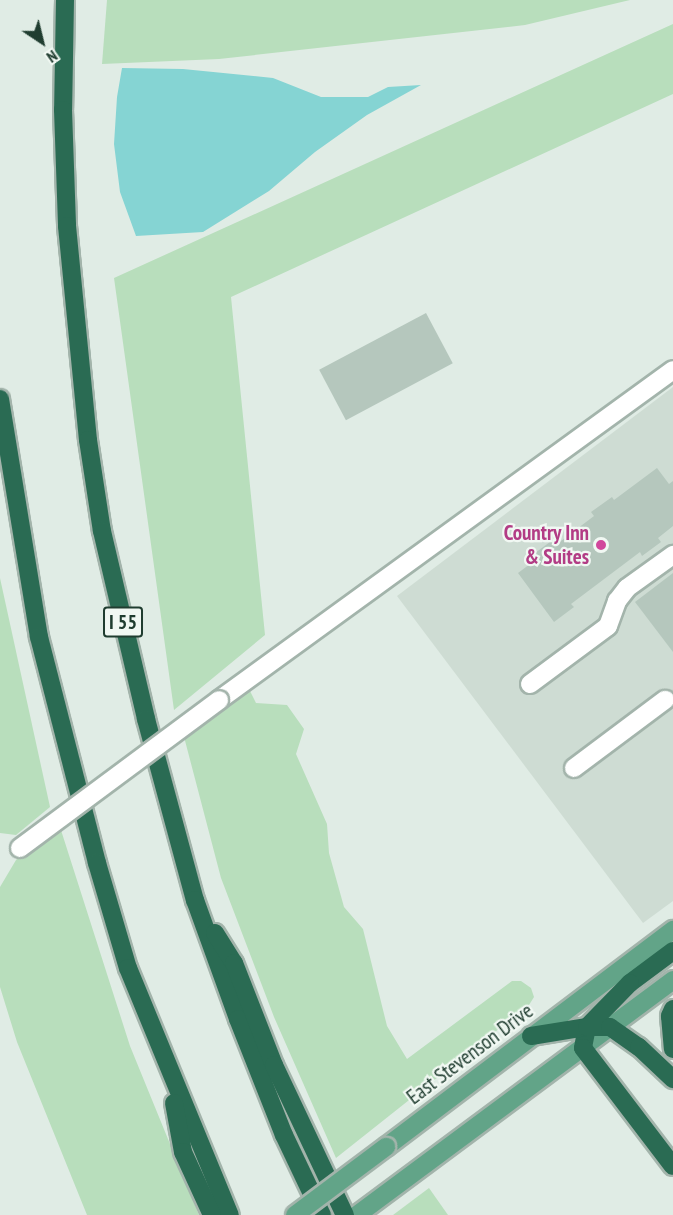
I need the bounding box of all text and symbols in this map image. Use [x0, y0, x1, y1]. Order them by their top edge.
north arrow [12, 12, 72, 72]
text: N [43, 46, 62, 67]
place label: Country Inn & Suites [503, 520, 589, 570]
marker: Country Inn & Suites [594, 538, 608, 552]
road number: I 55 [102, 605, 144, 639]
street label: East Stevenson Drive [402, 998, 538, 1110]

